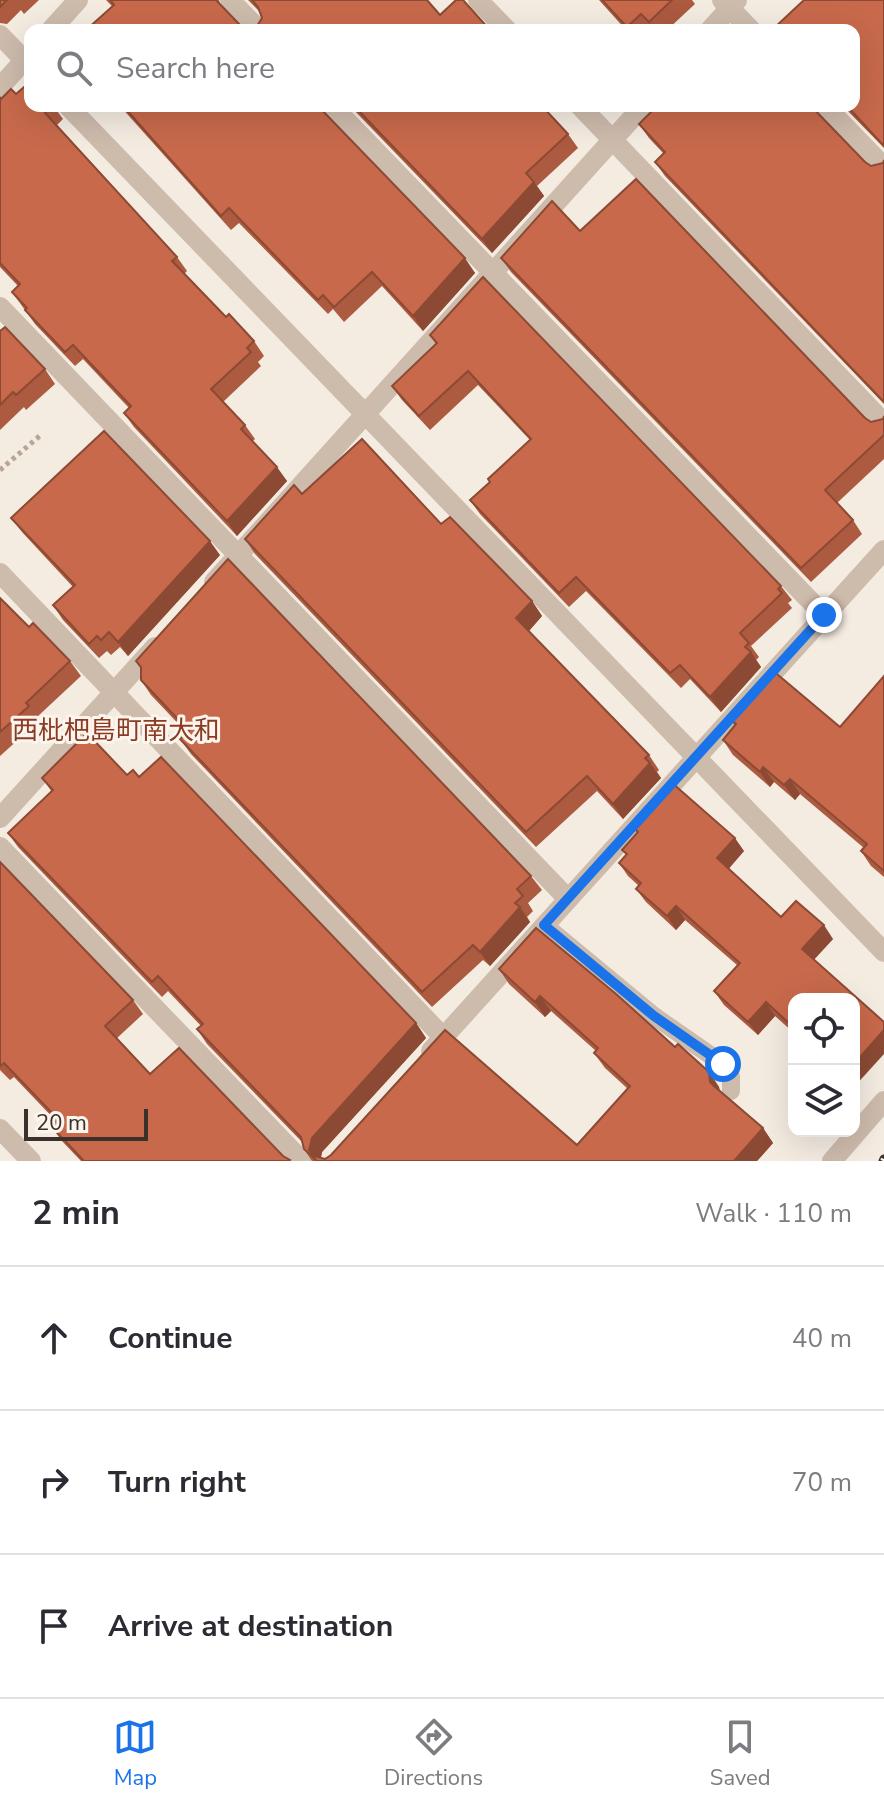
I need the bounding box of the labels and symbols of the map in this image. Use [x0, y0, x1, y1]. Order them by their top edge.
route end [806, 597, 842, 633]
district label: 西枇杷島町南大和 [12, 713, 220, 748]
route start [705, 1046, 741, 1082]
scale bar [24, 1105, 148, 1141]

